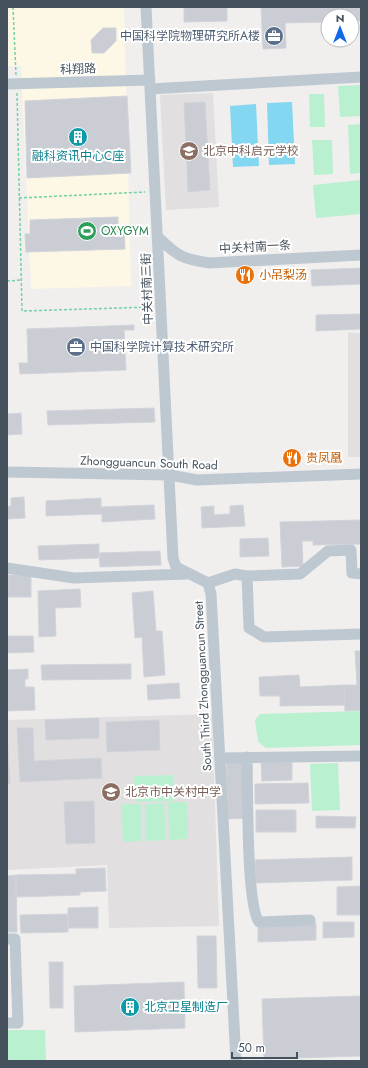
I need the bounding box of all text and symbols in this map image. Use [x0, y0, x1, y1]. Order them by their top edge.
north arrow [320, 8, 360, 48]
text: N [336, 10, 344, 26]
office icon: 中国科学院物理研究所A楼 [263, 25, 285, 47]
place label: 中国科学院物理研究所A楼 [120, 27, 260, 45]
street label: 科翔路 [60, 59, 96, 79]
building icon: 融科资讯中心C座 [67, 126, 89, 148]
school or university icon: 北京中科启元学校 [178, 140, 200, 162]
place label: 北京中科启元学校 [203, 142, 299, 160]
place label: 融科资讯中心C座 [32, 147, 124, 165]
sports icon: OXYGYM [76, 220, 98, 242]
place label: OXYGYM [101, 222, 149, 240]
street label: 中关村南一条 [219, 236, 291, 258]
street label: 中关村南三街 [137, 253, 157, 325]
restaurant icon: 小吊梨汤 [234, 264, 256, 286]
place label: 小吊梨汤 [259, 266, 307, 284]
office icon: 中国科学院计算技术研究所 [65, 336, 87, 358]
place label: 中国科学院计算技术研究所 [90, 338, 234, 356]
restaurant icon: 贵凤凰 [281, 447, 303, 469]
place label: 贵凤凰 [306, 449, 342, 467]
street label: Zhongguancun South Road [80, 452, 218, 474]
street label: South Third Zhongguancun Street [190, 600, 216, 771]
school or university icon: 北京市中关村中学 [100, 781, 122, 803]
place label: 北京市中关村中学 [125, 783, 221, 801]
building icon: 北京卫星制造厂 [119, 996, 141, 1018]
place label: 北京卫星制造厂 [144, 998, 228, 1016]
scale bar [232, 1034, 297, 1060]
text: 50 m [238, 1039, 265, 1057]

